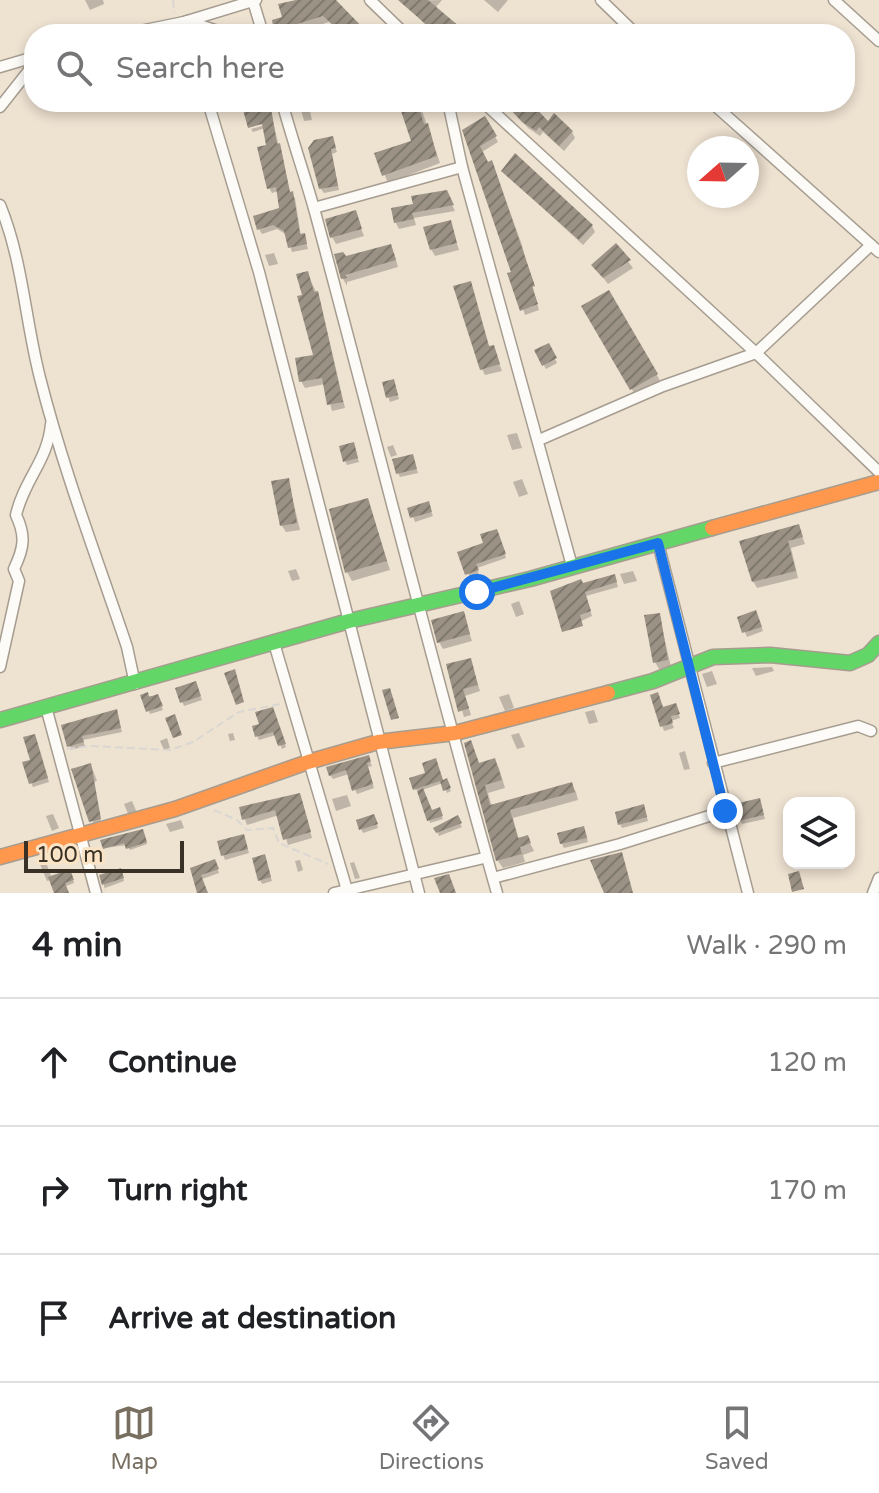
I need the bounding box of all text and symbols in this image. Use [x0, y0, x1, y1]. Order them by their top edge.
search box [24, 24, 855, 112]
icon: search [52, 46, 96, 90]
text: Search here [116, 50, 285, 87]
north arrow [687, 136, 759, 208]
route start [459, 574, 495, 610]
route end [707, 793, 743, 829]
map controls [783, 797, 855, 869]
button: layers [783, 797, 855, 869]
scale bar [24, 837, 184, 873]
text: 100 m [36, 842, 103, 868]
text: 4 min [32, 925, 123, 966]
text: Walk · 290 m [687, 930, 847, 961]
icon: ahead [32, 1040, 76, 1084]
text: Continue [108, 1044, 237, 1081]
text: 120 m [767, 1047, 847, 1078]
icon: right [32, 1168, 76, 1212]
text: Turn right [108, 1172, 248, 1209]
text: 170 m [767, 1175, 847, 1206]
icon: arrive [32, 1296, 76, 1340]
text: Arrive at destination [108, 1300, 396, 1337]
tab: Map [110, 1401, 158, 1475]
tab: Directions [379, 1401, 484, 1475]
tab: Saved [705, 1401, 769, 1475]

